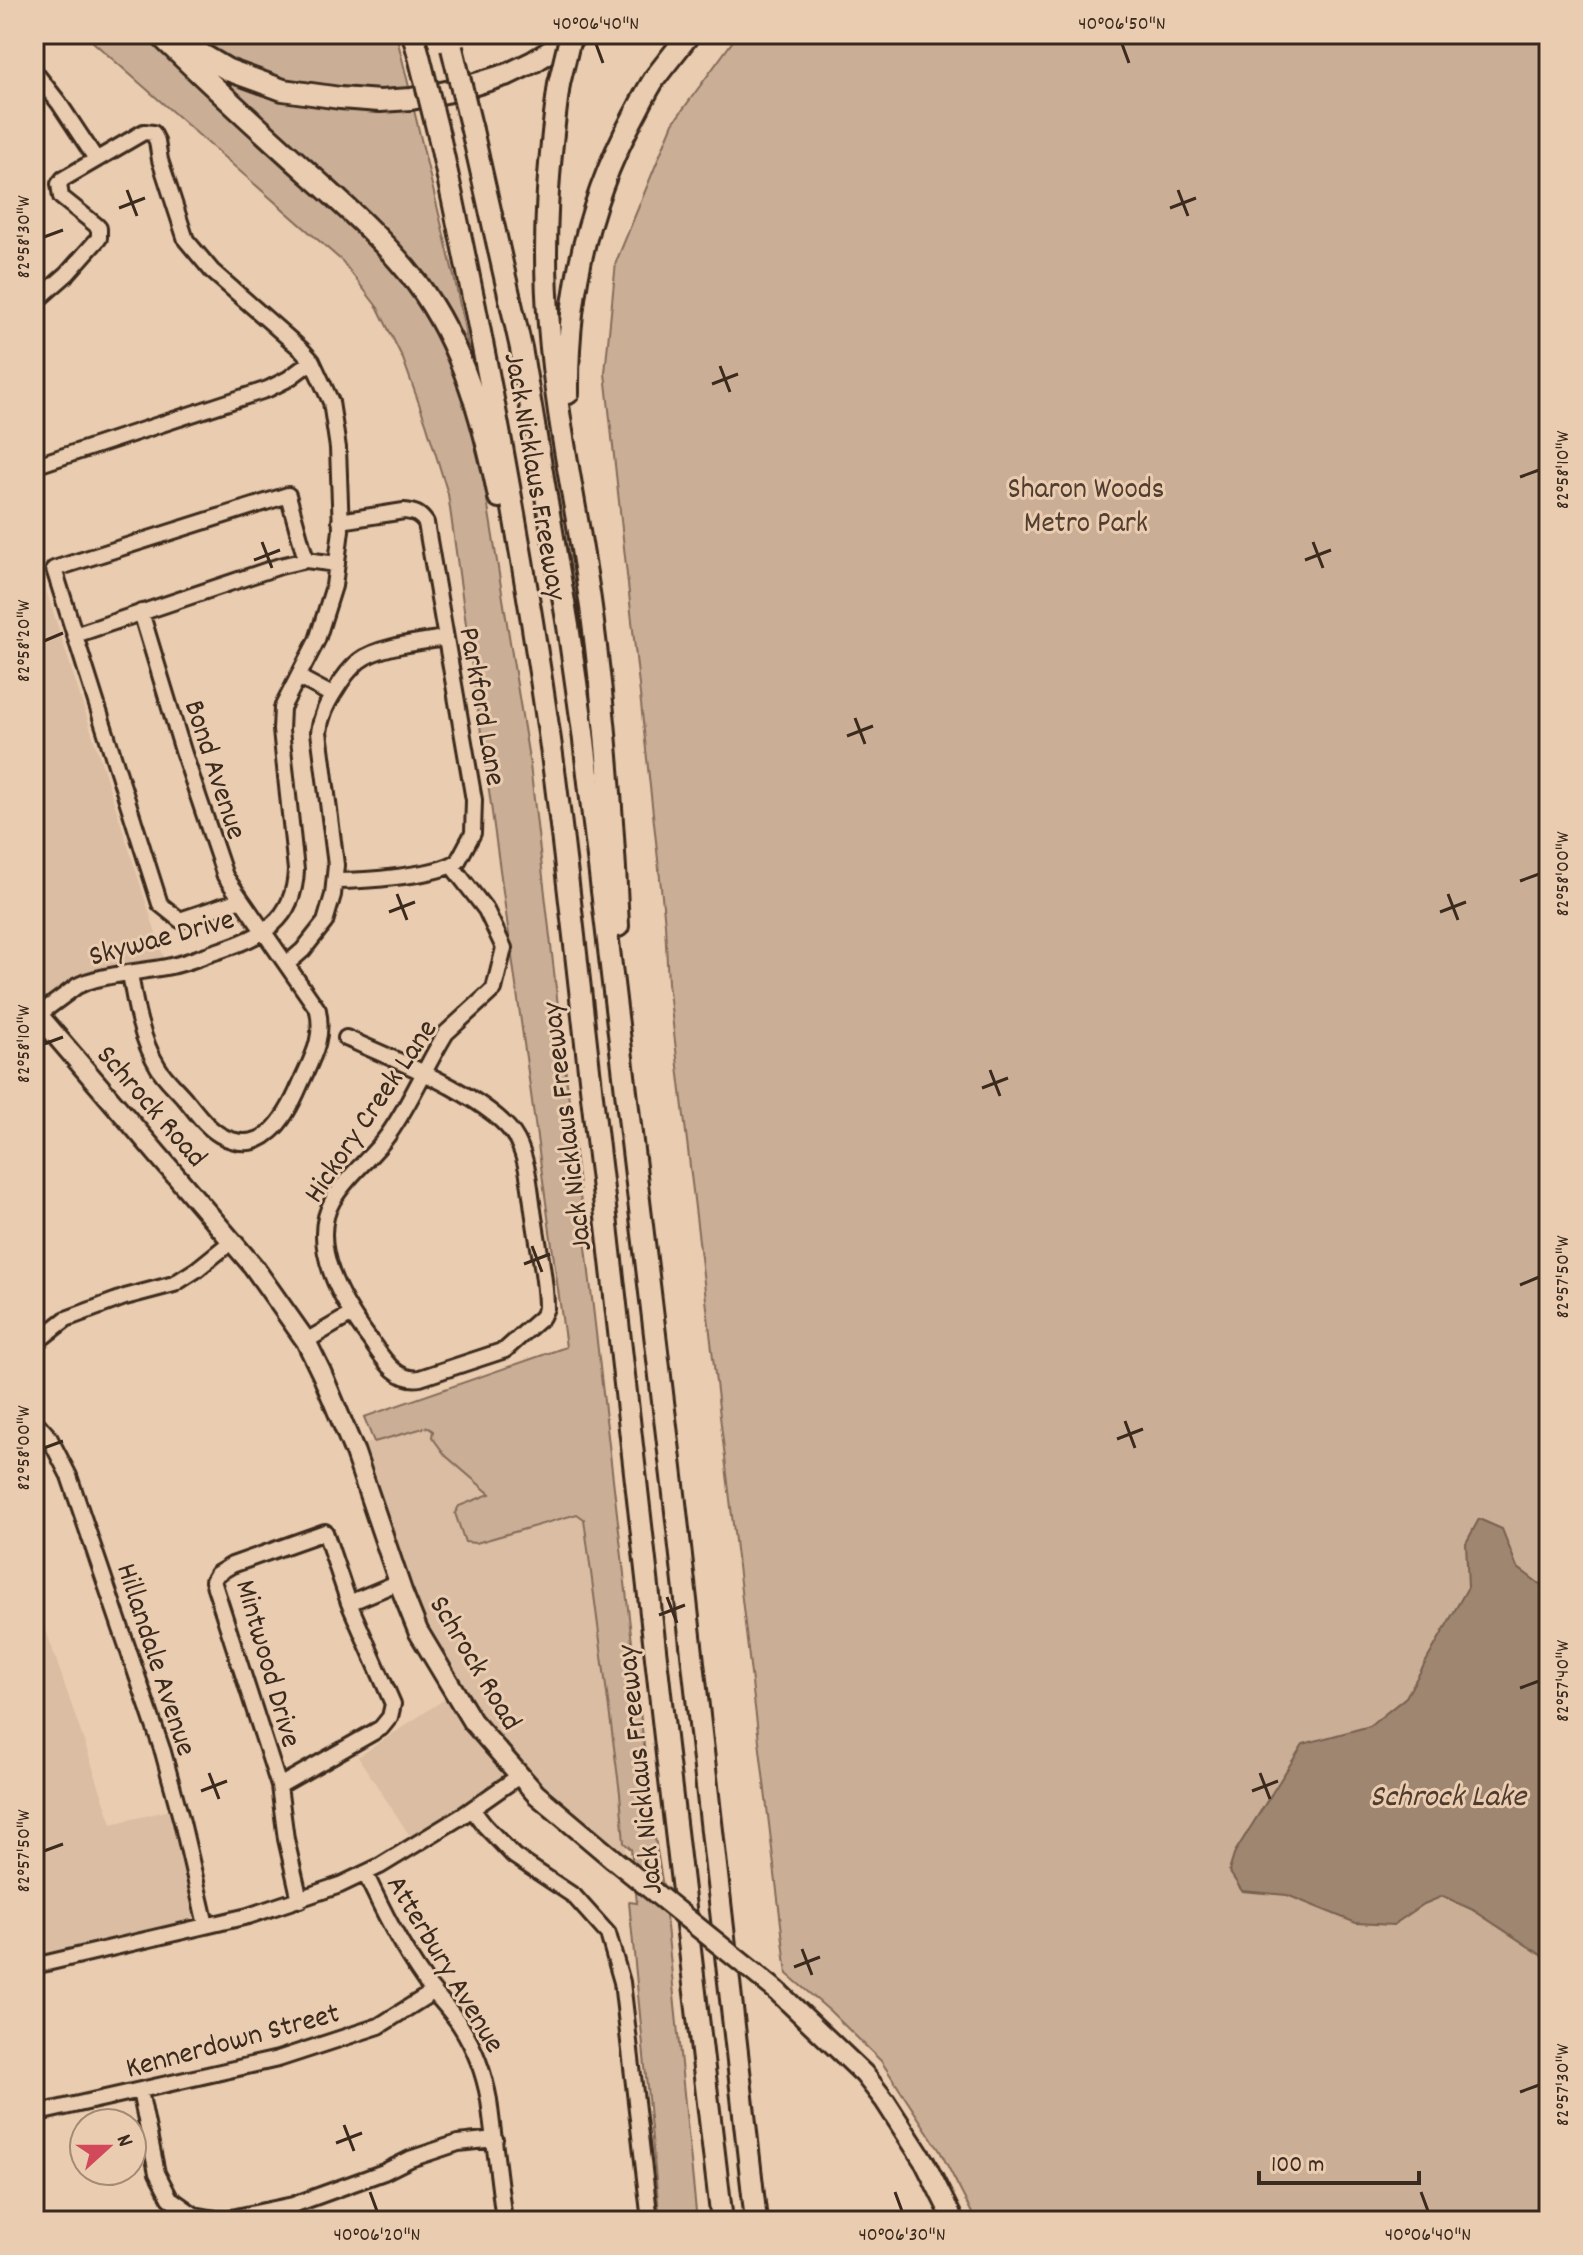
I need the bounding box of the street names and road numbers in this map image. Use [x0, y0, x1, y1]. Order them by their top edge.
street label: Jack Nicklaus Freeway [490, 349, 576, 605]
street label: Parkford Lane [444, 624, 515, 790]
street label: Bond Avenue [170, 695, 255, 846]
street label: Skywae Drive [85, 900, 240, 980]
street label: Jack Nicklaus Freeway [533, 998, 606, 1254]
street label: Hickory Creek Lane [295, 1012, 450, 1213]
street label: Schrock Road [84, 1037, 215, 1179]
street label: Hillandale Avenue [102, 1558, 205, 1762]
street label: Mintwood Drive [221, 1575, 310, 1753]
street label: Schrock Road [416, 1589, 530, 1740]
street label: Jack Nicklaus Freeway [608, 1642, 677, 1897]
street label: Atterbury Avenue [373, 1868, 513, 2063]
street label: Kennerdown Street [122, 1994, 345, 2093]

